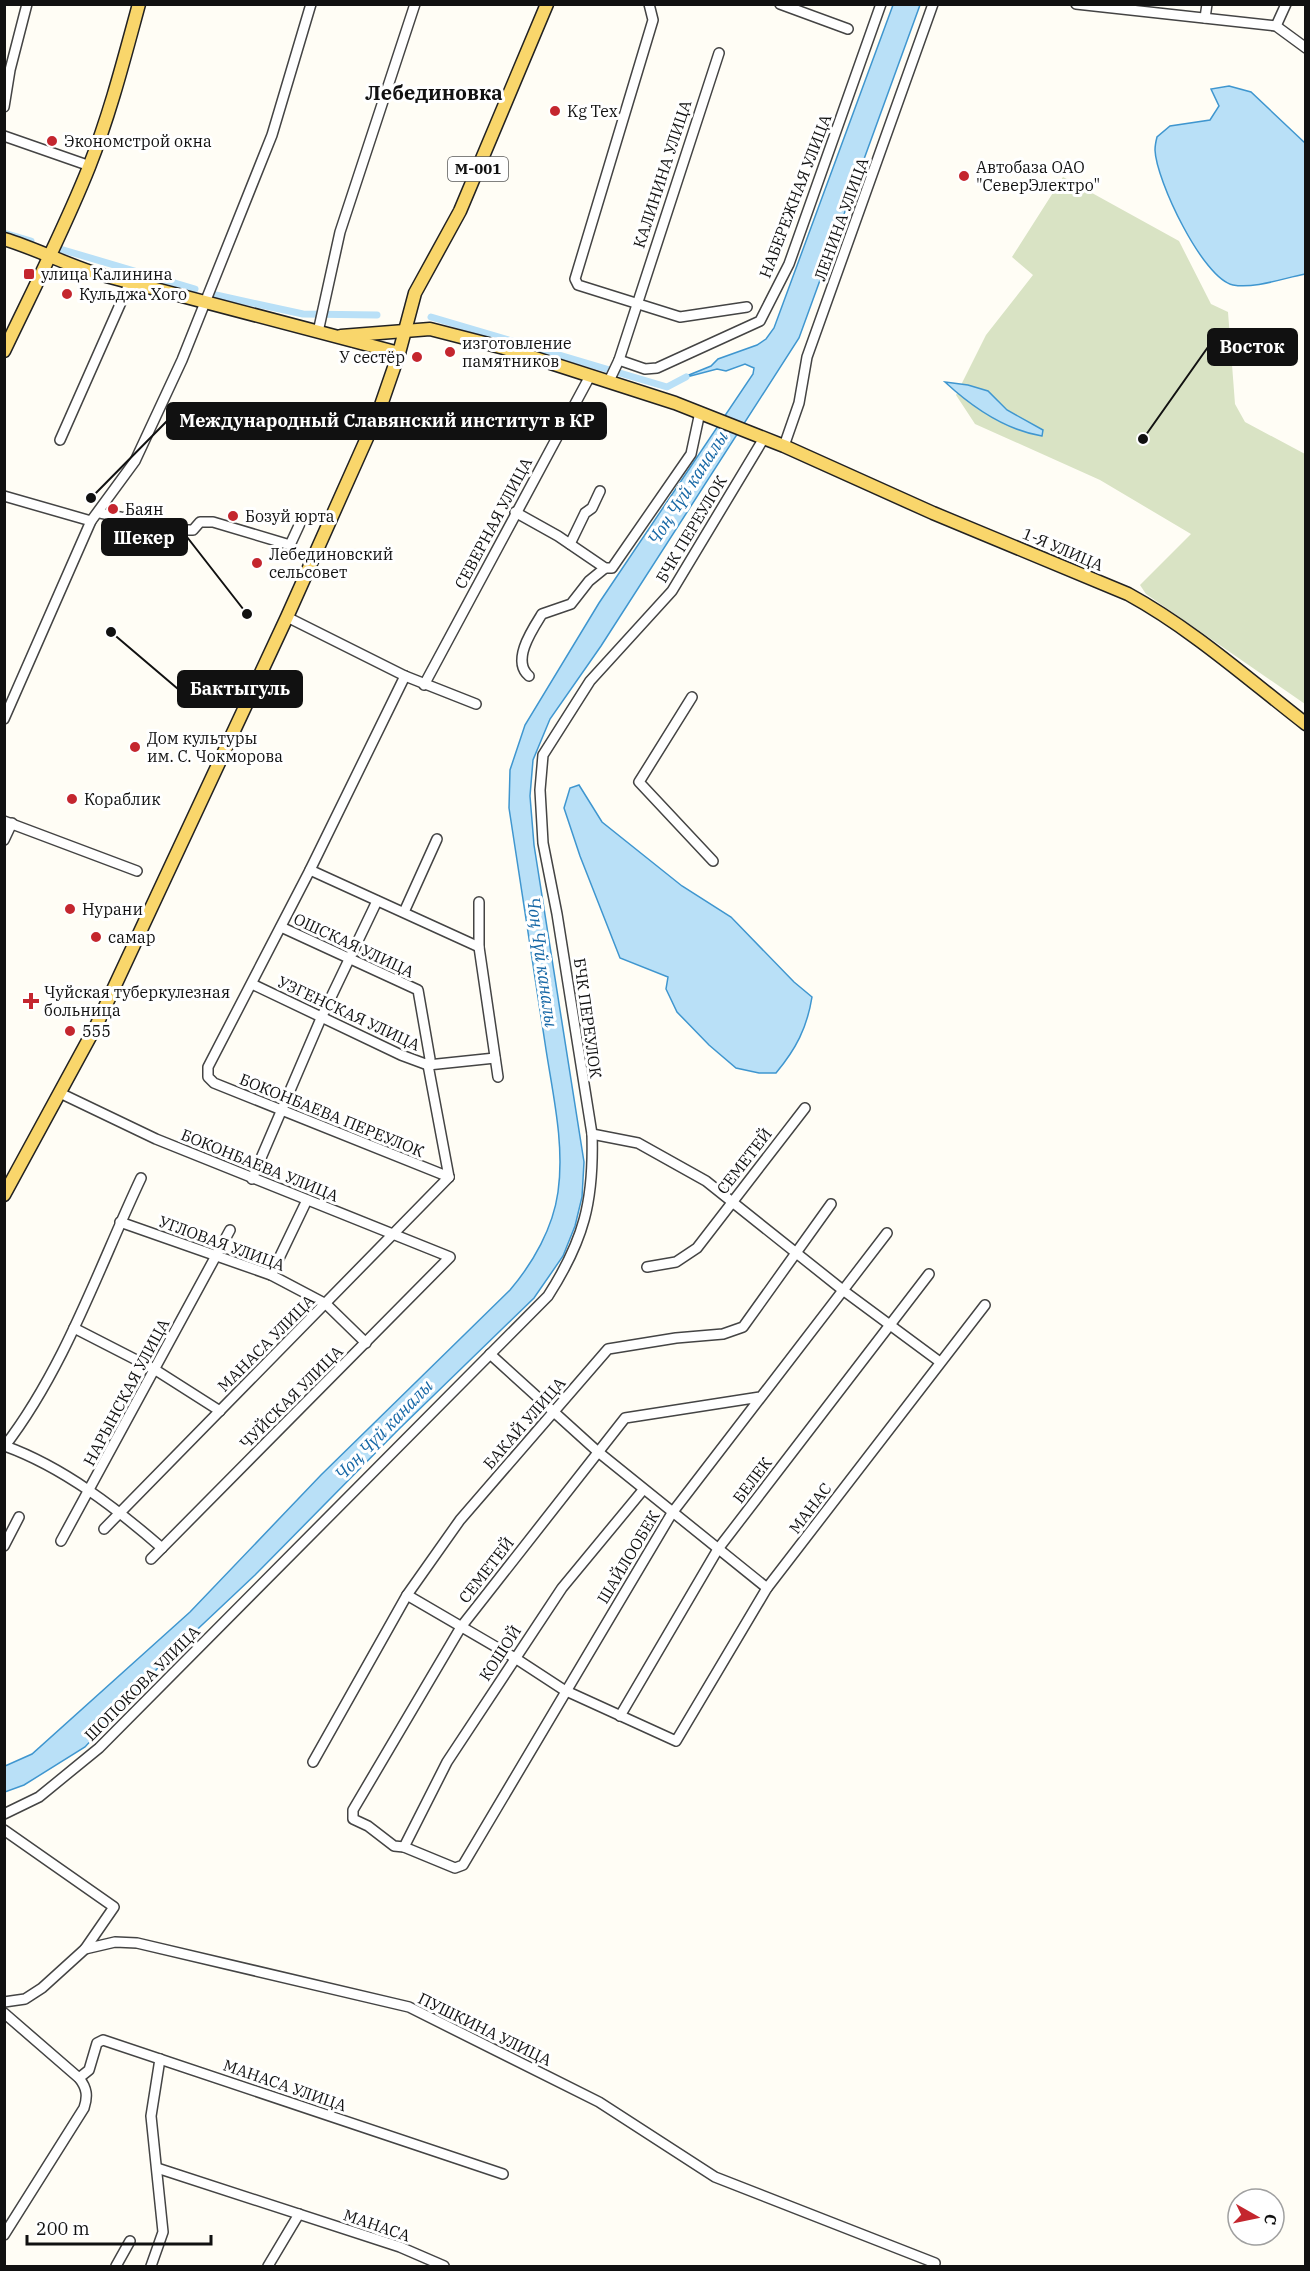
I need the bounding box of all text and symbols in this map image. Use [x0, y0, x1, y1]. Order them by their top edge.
district label: Лебединовка [365, 79, 503, 106]
street label: КАЛИНИНА УЛИЦА [629, 97, 695, 251]
place label: Kg Tex [567, 101, 618, 121]
marker: Kg Tex [548, 104, 562, 118]
street label: НАБЕРЕЖНАЯ УЛИЦА [754, 111, 836, 281]
place label: Экономстрой окна [64, 131, 212, 151]
marker: Экономстрой окна [45, 134, 59, 148]
street label: ЛЕНИНА УЛИЦА [809, 155, 873, 283]
road number: М-001 [448, 157, 508, 181]
place label: Автобаза ОАО "СеверЭлектро" [976, 157, 1100, 195]
marker: Автобаза ОАО "СеверЭлектро" [957, 169, 971, 183]
place label: улица Калинина [41, 264, 173, 284]
marker: улица Калинина [22, 267, 36, 281]
place label: Кульджа Хого [79, 284, 187, 304]
marker: Кульджа Хого [60, 287, 74, 301]
callout: Восток [1208, 329, 1297, 365]
place label: изготовление памятников [462, 333, 572, 371]
text: Восток [1219, 335, 1285, 358]
marker: изготовление памятников [443, 345, 457, 359]
place label: У сестёр [339, 347, 405, 367]
marker: У сестёр [410, 350, 424, 364]
callout: Международный Славянский институт в КР [167, 403, 606, 439]
text: Международный Славянский институт в КР [179, 409, 595, 432]
water label: Чоң Чүй каналы [642, 426, 733, 549]
street label: СЕВЕРНАЯ УЛИЦА [450, 454, 536, 592]
street label: БЧК ПЕРЕУЛОК [651, 472, 731, 586]
place label: Баян [125, 499, 163, 519]
marker: Баян [106, 502, 120, 516]
place label: Бозуй юрта [245, 506, 335, 526]
marker: Бозуй юрта [226, 509, 240, 523]
callout: Шекер [102, 519, 187, 555]
street label: 1-Я УЛИЦА [1020, 523, 1107, 575]
text: Шекер [113, 526, 175, 549]
place label: Лебединовский сельсовет [269, 544, 393, 582]
marker: Лебединовский сельсовет [250, 556, 264, 570]
callout: Бактыгуль [178, 671, 302, 707]
text: Бактыгуль [190, 677, 290, 700]
place label: Дом культуры им. С. Чокморова [147, 728, 283, 766]
marker: Дом культуры им. С. Чокморова [128, 740, 142, 754]
place label: Кораблик [84, 789, 161, 809]
marker: Кораблик [65, 792, 79, 806]
water label: Чоң Чүй каналы [522, 895, 563, 1029]
place label: Нурани [82, 899, 143, 919]
marker: Нурани [63, 902, 77, 916]
street label: ОШСКАЯ УЛИЦА [291, 908, 417, 982]
place label: самар [108, 927, 156, 947]
marker: самар [89, 930, 103, 944]
street label: БЧК ПЕРЕУЛОК [570, 957, 606, 1079]
street label: УЗГЕНСКАЯ УЛИЦА [275, 971, 423, 1055]
place label: Чуйская туберкулезная больница [44, 982, 230, 1020]
marker: Чуйская туберкулезная больница [22, 992, 40, 1010]
place label: 555 [82, 1021, 111, 1041]
marker: 555 [63, 1024, 77, 1038]
street label: БОКОНБАЕВА ПЕРЕУЛОК [237, 1069, 427, 1161]
street label: БОКОНБАЕВА УЛИЦА [178, 1124, 342, 1206]
street label: СЕМЕТЕЙ [712, 1124, 776, 1198]
street label: УГЛОВАЯ УЛИЦА [156, 1211, 288, 1275]
street label: МАНАСА УЛИЦА [213, 1290, 319, 1396]
street label: НАРЫНСКАЯ УЛИЦА [79, 1315, 173, 1469]
street label: ЧУЙСКАЯ УЛИЦА [235, 1341, 347, 1453]
street label: БАКАЙ УЛИЦА [479, 1373, 569, 1473]
water label: Чоң Чүй каналы [330, 1374, 438, 1485]
street label: БЕЛЕК [728, 1453, 776, 1507]
street label: МАНАС [784, 1479, 836, 1537]
street label: ШАЙЛООБЕК [592, 1507, 664, 1607]
street label: СЕМЕТЕЙ [454, 1533, 518, 1607]
street label: ШОПОКОВА УЛИЦА [80, 1621, 204, 1745]
street label: КОШОЙ [475, 1621, 525, 1685]
street label: ПУШКИНА УЛИЦА [415, 1988, 555, 2070]
street label: МАНАСА УЛИЦА [221, 2055, 349, 2115]
north arrow [1226, 2187, 1286, 2247]
street label: МАНАСА [341, 2204, 413, 2246]
scale bar [27, 2208, 212, 2246]
text: С [1260, 2213, 1282, 2226]
text: 200 m [36, 2217, 90, 2240]

